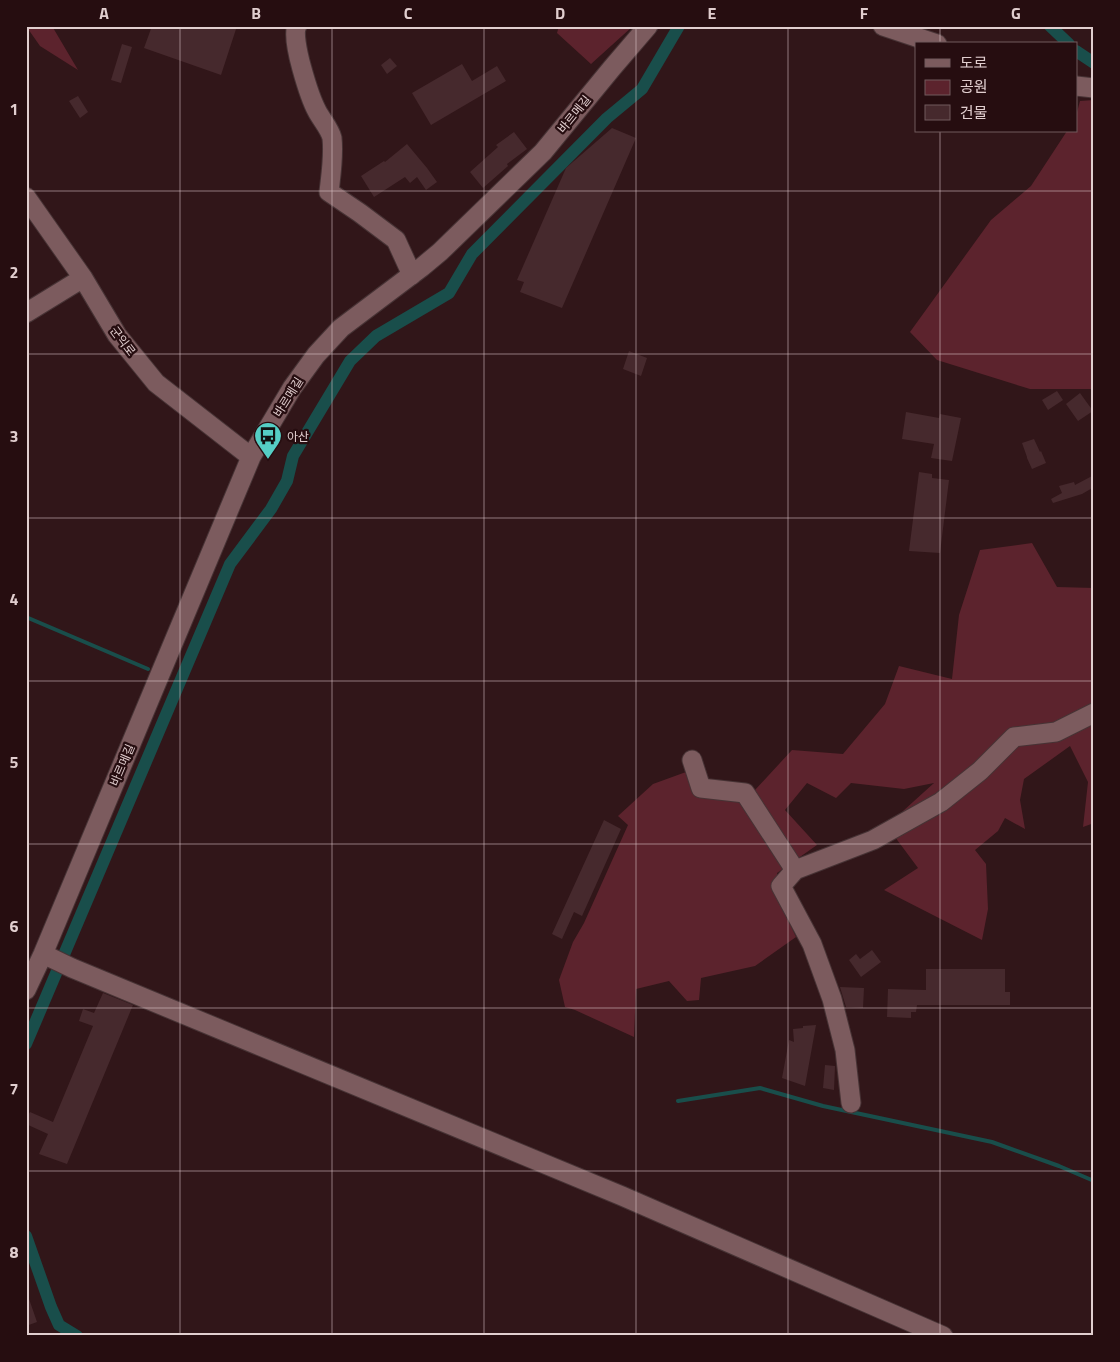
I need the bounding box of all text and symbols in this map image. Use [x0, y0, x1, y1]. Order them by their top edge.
text: A [99, 1, 109, 25]
text: B [251, 1, 261, 25]
text: C [404, 1, 413, 25]
text: D [555, 1, 565, 25]
text: E [708, 1, 717, 25]
text: F [860, 1, 869, 25]
text: G [1011, 1, 1021, 25]
legend [915, 42, 1078, 132]
text: 도로 [960, 51, 988, 74]
text: 공원 [960, 75, 988, 98]
street label: 바르메길 [553, 91, 595, 137]
text: 1 [10, 97, 18, 121]
text: 건물 [960, 101, 988, 124]
text: 2 [10, 260, 18, 284]
street label: 군익로 [105, 322, 141, 360]
street label: 바르메길 [268, 373, 308, 421]
bus stop icon: 아산 [253, 421, 283, 460]
text: 3 [10, 424, 18, 448]
place label: 아산 [287, 427, 309, 446]
text: 4 [10, 587, 19, 611]
street label: 바르메길 [105, 741, 139, 789]
text: 5 [10, 750, 19, 774]
text: 6 [10, 914, 19, 938]
text: 7 [10, 1077, 18, 1101]
text: 8 [10, 1240, 19, 1264]

